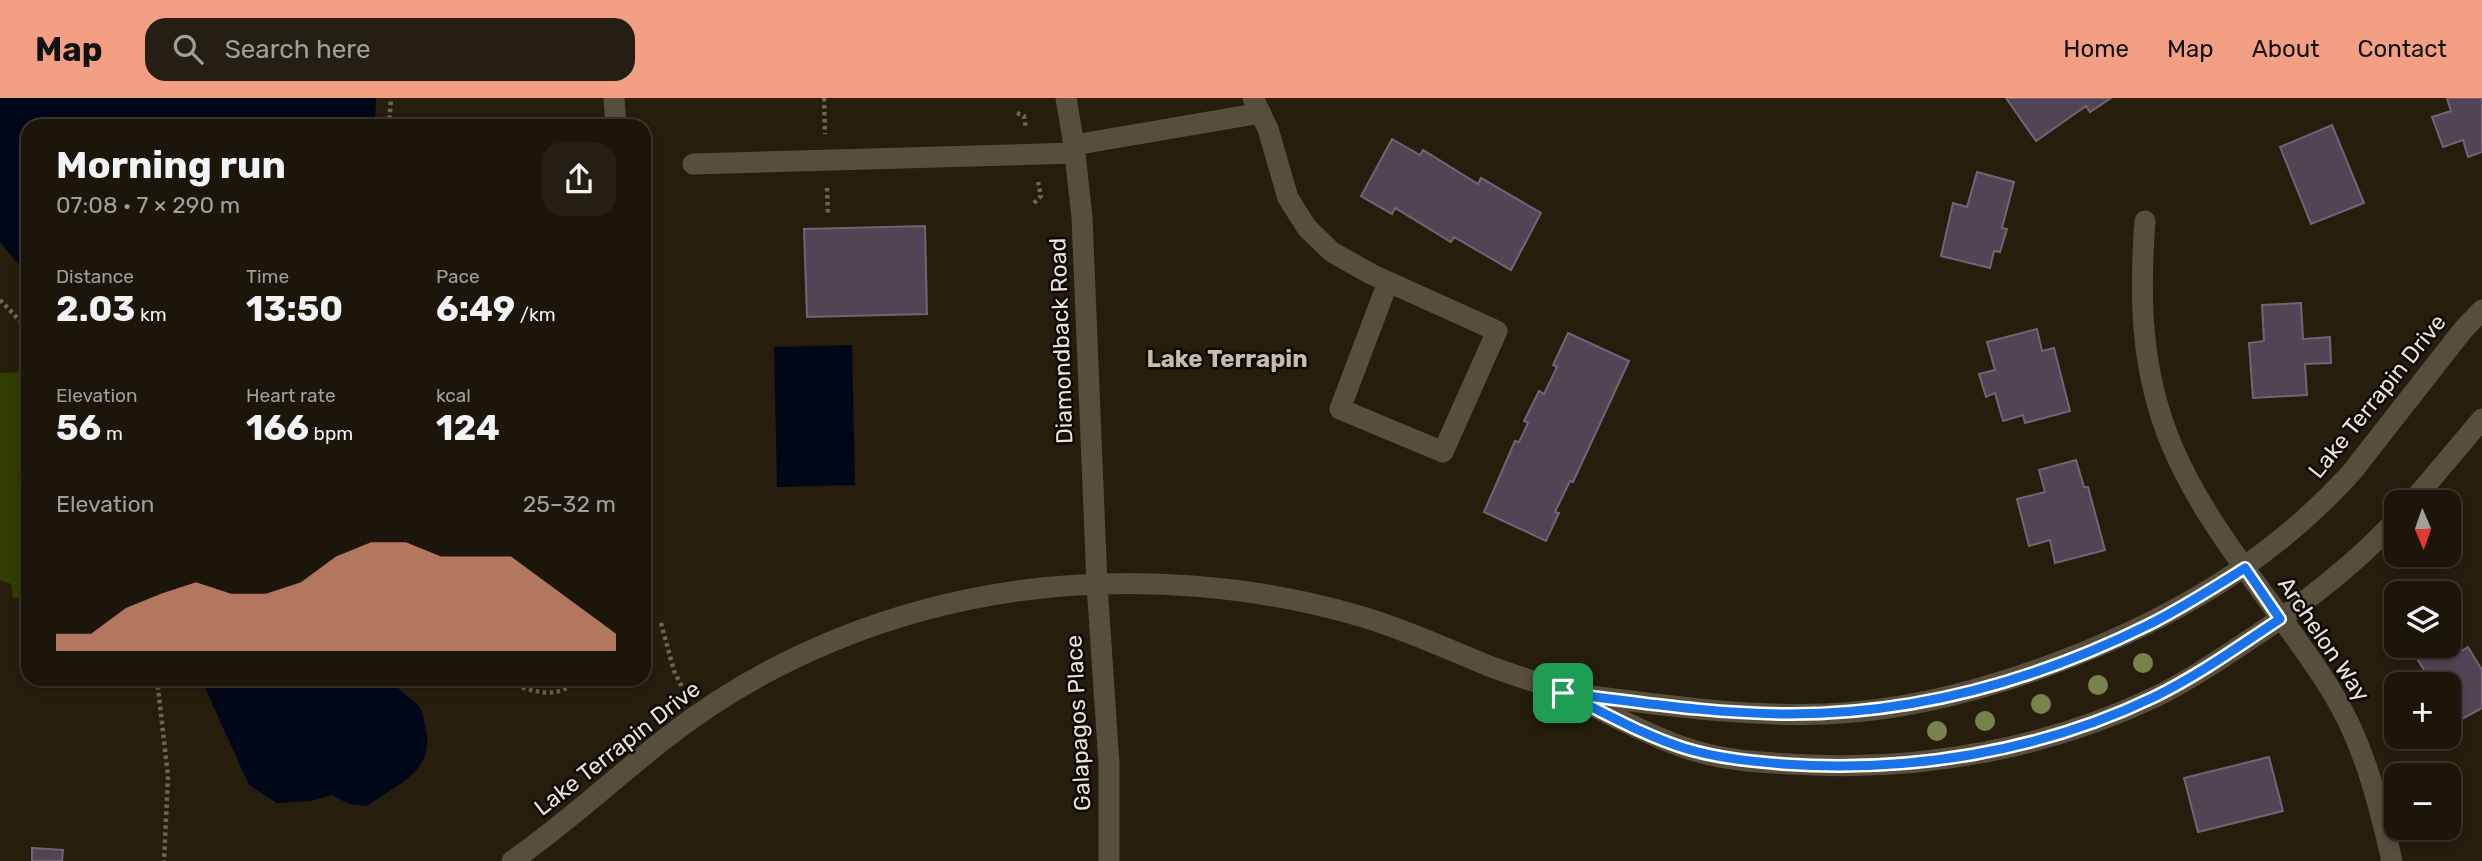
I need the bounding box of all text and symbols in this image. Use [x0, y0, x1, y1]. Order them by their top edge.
search box [145, 18, 635, 81]
text: Map [35, 30, 103, 69]
icon: search [169, 30, 207, 68]
text: Search here [225, 34, 370, 65]
text: Home [2063, 35, 2129, 63]
text: Map [2167, 35, 2214, 63]
text: About [2252, 35, 2320, 63]
text: Contact [2358, 35, 2447, 63]
text: Morning run [56, 142, 286, 188]
button: share [542, 142, 616, 216]
text: 07:08 · 7 × 290 m [56, 191, 240, 219]
street label: Diamondback Road [1043, 237, 1079, 445]
text: Distance [56, 265, 134, 288]
text: Time [246, 265, 289, 288]
text: Pace [436, 265, 480, 288]
text: 2.03 [56, 288, 135, 330]
text: 13:50 [246, 288, 343, 330]
text: 6:49 [436, 288, 515, 330]
text: km [135, 303, 167, 326]
text: /km [515, 303, 556, 326]
street label: Lake Terrapin Drive [2302, 308, 2452, 484]
district label: Lake Terrapin [1146, 345, 1308, 373]
text: Elevation [56, 384, 137, 407]
text: Heart rate [246, 384, 336, 407]
text: kcal [436, 384, 471, 407]
text: 56 [56, 407, 101, 449]
text: 166 [246, 407, 309, 449]
text: 124 [436, 407, 500, 449]
text: m [101, 422, 123, 445]
text: bpm [309, 422, 353, 445]
text: Elevation [56, 490, 155, 518]
text: 25–32 m [523, 490, 616, 518]
north arrow [2384, 490, 2460, 567]
map controls [2384, 490, 2461, 840]
street label: Archelon Way [2272, 571, 2376, 707]
button: layers [2384, 581, 2461, 658]
street label: Galapagos Place [1059, 634, 1097, 812]
pin [1533, 663, 1593, 723]
button: + [2384, 672, 2461, 749]
street label: Lake Terrapin Drive [528, 674, 706, 822]
icon: arrive [1544, 674, 1582, 712]
button: − [2384, 763, 2461, 840]

